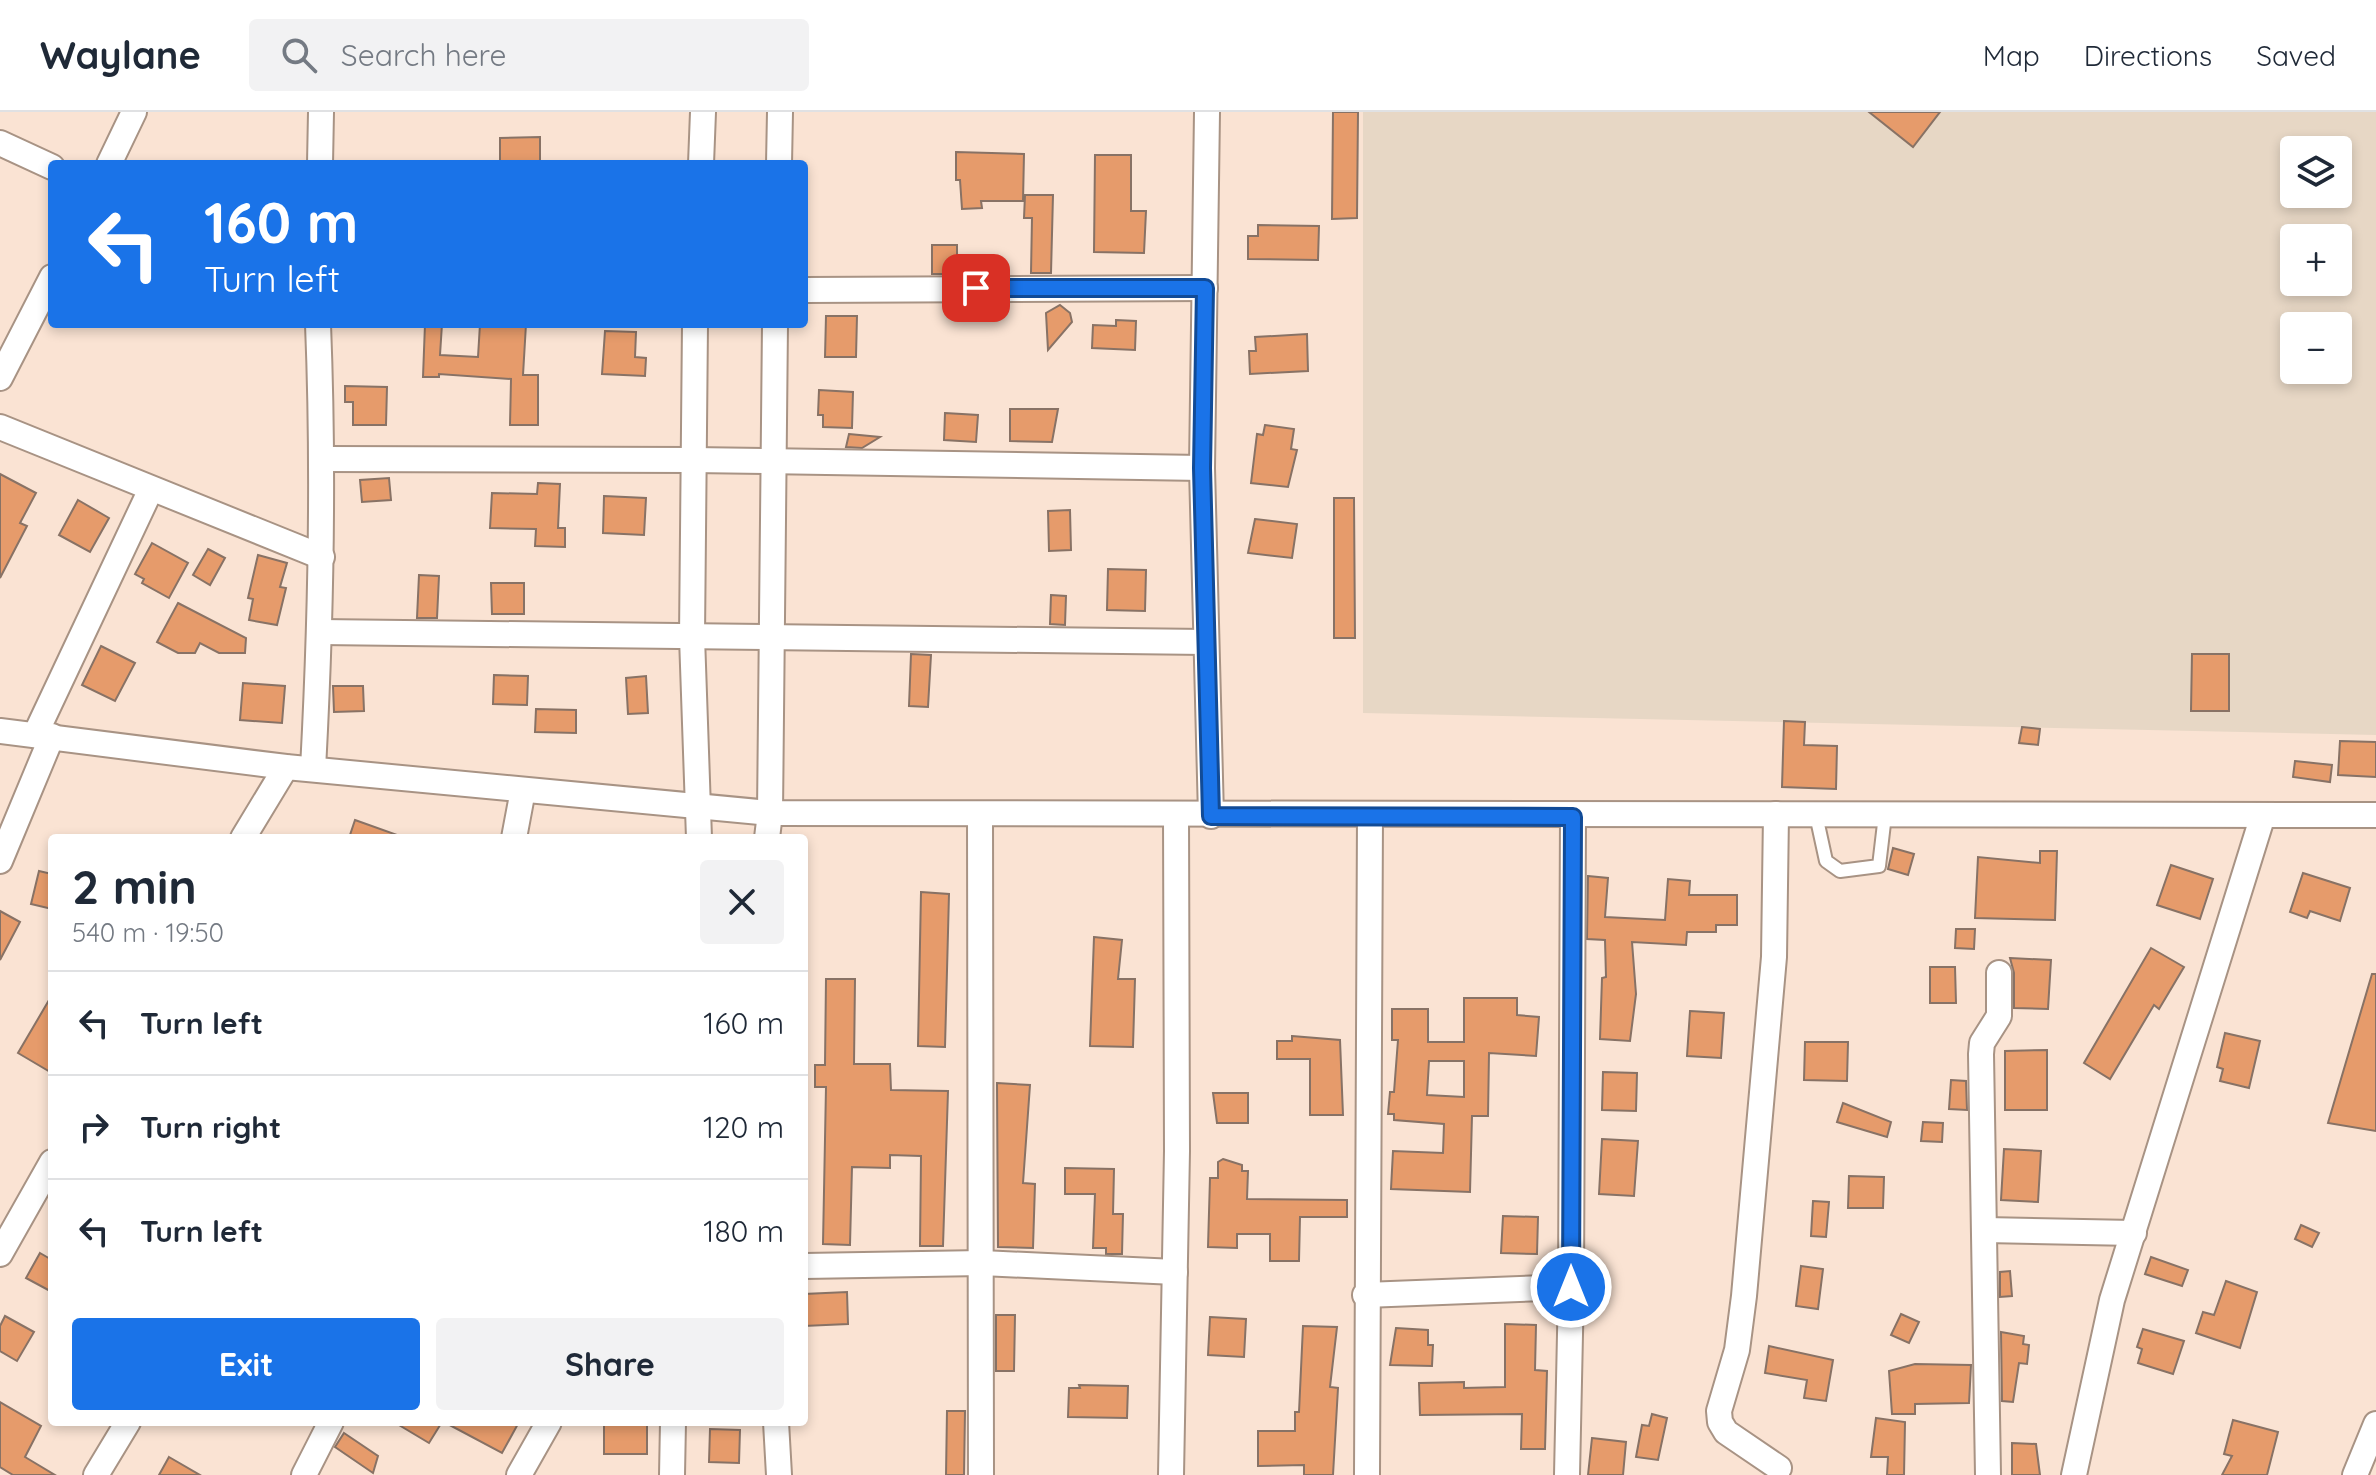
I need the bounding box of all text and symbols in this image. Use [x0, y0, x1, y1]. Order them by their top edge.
search box [249, 19, 809, 91]
text: Waylane [40, 31, 201, 79]
icon: search [277, 33, 321, 77]
text: Search here [341, 36, 506, 74]
text: Map [1983, 38, 2040, 73]
text: Directions [2084, 38, 2212, 73]
text: Saved [2256, 38, 2336, 73]
map controls [2280, 136, 2352, 384]
button: layers [2280, 136, 2352, 208]
text: 160 m [204, 187, 358, 257]
icon: left [72, 192, 176, 296]
button: + [2280, 224, 2352, 296]
pin [942, 254, 1010, 322]
text: Turn left [204, 256, 340, 301]
icon: arrive [954, 266, 998, 310]
button: − [2280, 312, 2352, 384]
text: 2 min [72, 856, 197, 916]
button: close [700, 860, 784, 944]
text: 540 m · 19:50 [72, 916, 224, 949]
icon: left [72, 1001, 116, 1045]
text: Turn left [140, 1004, 263, 1042]
text: 160 m [703, 1004, 784, 1042]
icon: right [72, 1105, 116, 1149]
text: Turn right [140, 1108, 281, 1146]
text: 120 m [703, 1108, 784, 1146]
icon: left [72, 1209, 116, 1253]
text: Turn left [140, 1212, 263, 1250]
text: 180 m [703, 1212, 784, 1250]
position arrow [1529, 1245, 1613, 1329]
button: Exit [72, 1318, 420, 1410]
button: Share [436, 1318, 784, 1410]

